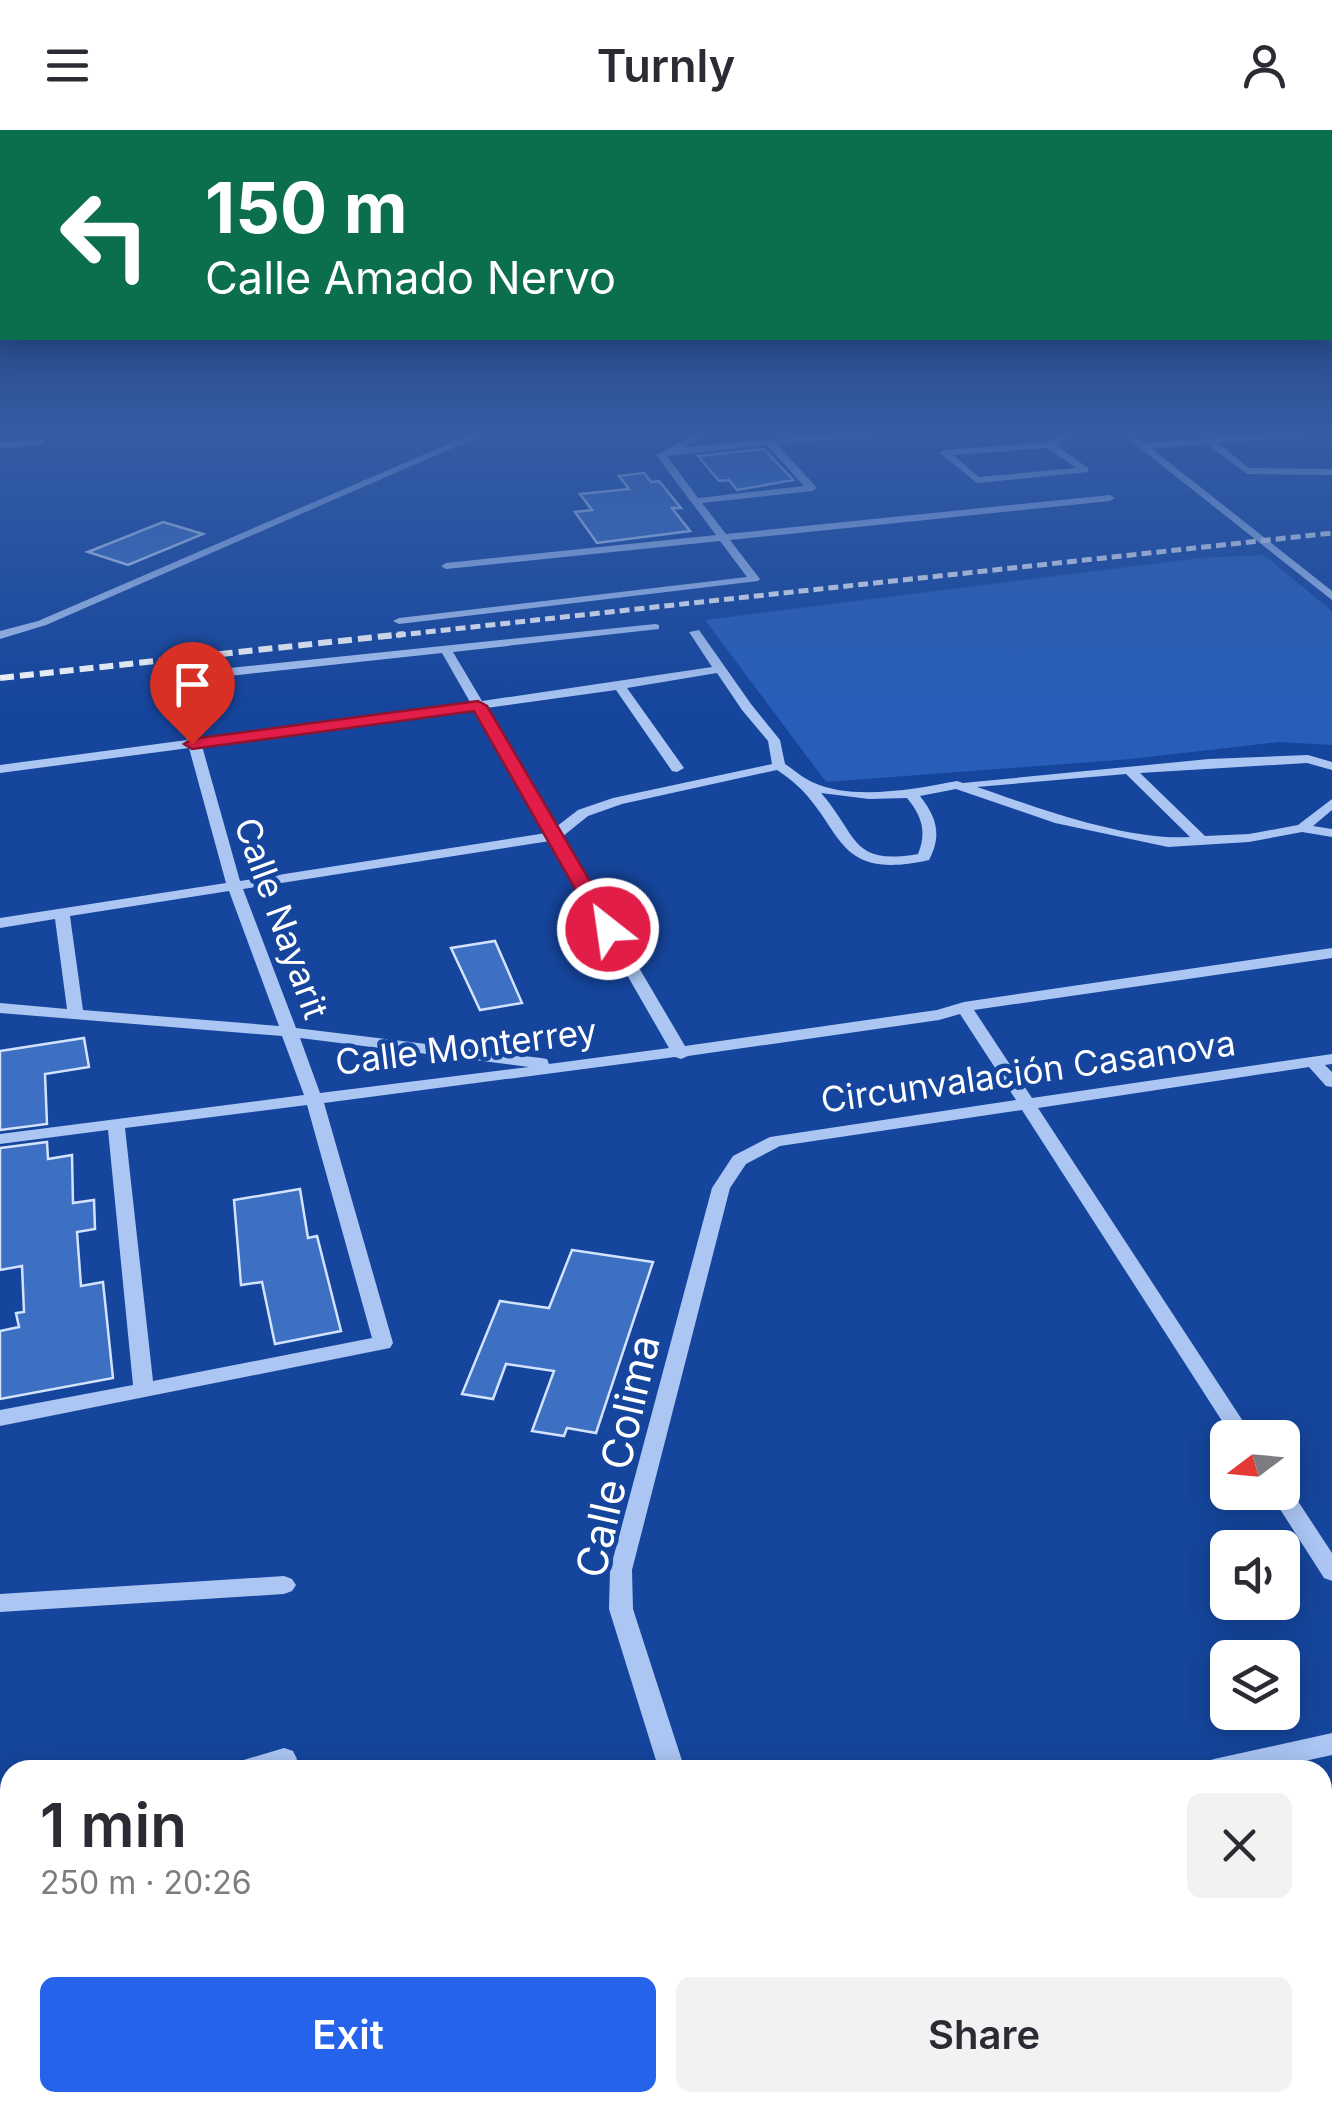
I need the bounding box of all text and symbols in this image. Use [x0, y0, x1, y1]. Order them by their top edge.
icon: menu [40, 38, 95, 93]
text: Turnly [597, 38, 735, 93]
icon: person [1237, 38, 1292, 93]
text: 150 m [205, 165, 408, 250]
icon: left [40, 170, 170, 300]
text: Calle Amado Nervo [205, 250, 616, 305]
pin [150, 642, 235, 745]
icon: arrive [165, 657, 220, 712]
street label: Calle Nayarit [226, 812, 338, 1024]
position arrow [556, 877, 660, 981]
street label: Calle Monterrey [333, 1009, 599, 1083]
street label: Circunvalación Casanova [818, 1021, 1238, 1121]
street label: Calle Colima [564, 1330, 670, 1582]
north arrow [1210, 1420, 1300, 1510]
map controls [1210, 1420, 1300, 1730]
button: sound [1210, 1530, 1300, 1620]
button: layers [1210, 1640, 1300, 1730]
text: 1 min [40, 1789, 187, 1861]
button: close [1187, 1793, 1292, 1898]
text: 250 m · 20:26 [40, 1863, 252, 1902]
button: Exit [40, 1977, 656, 2092]
button: Share [676, 1977, 1292, 2092]

